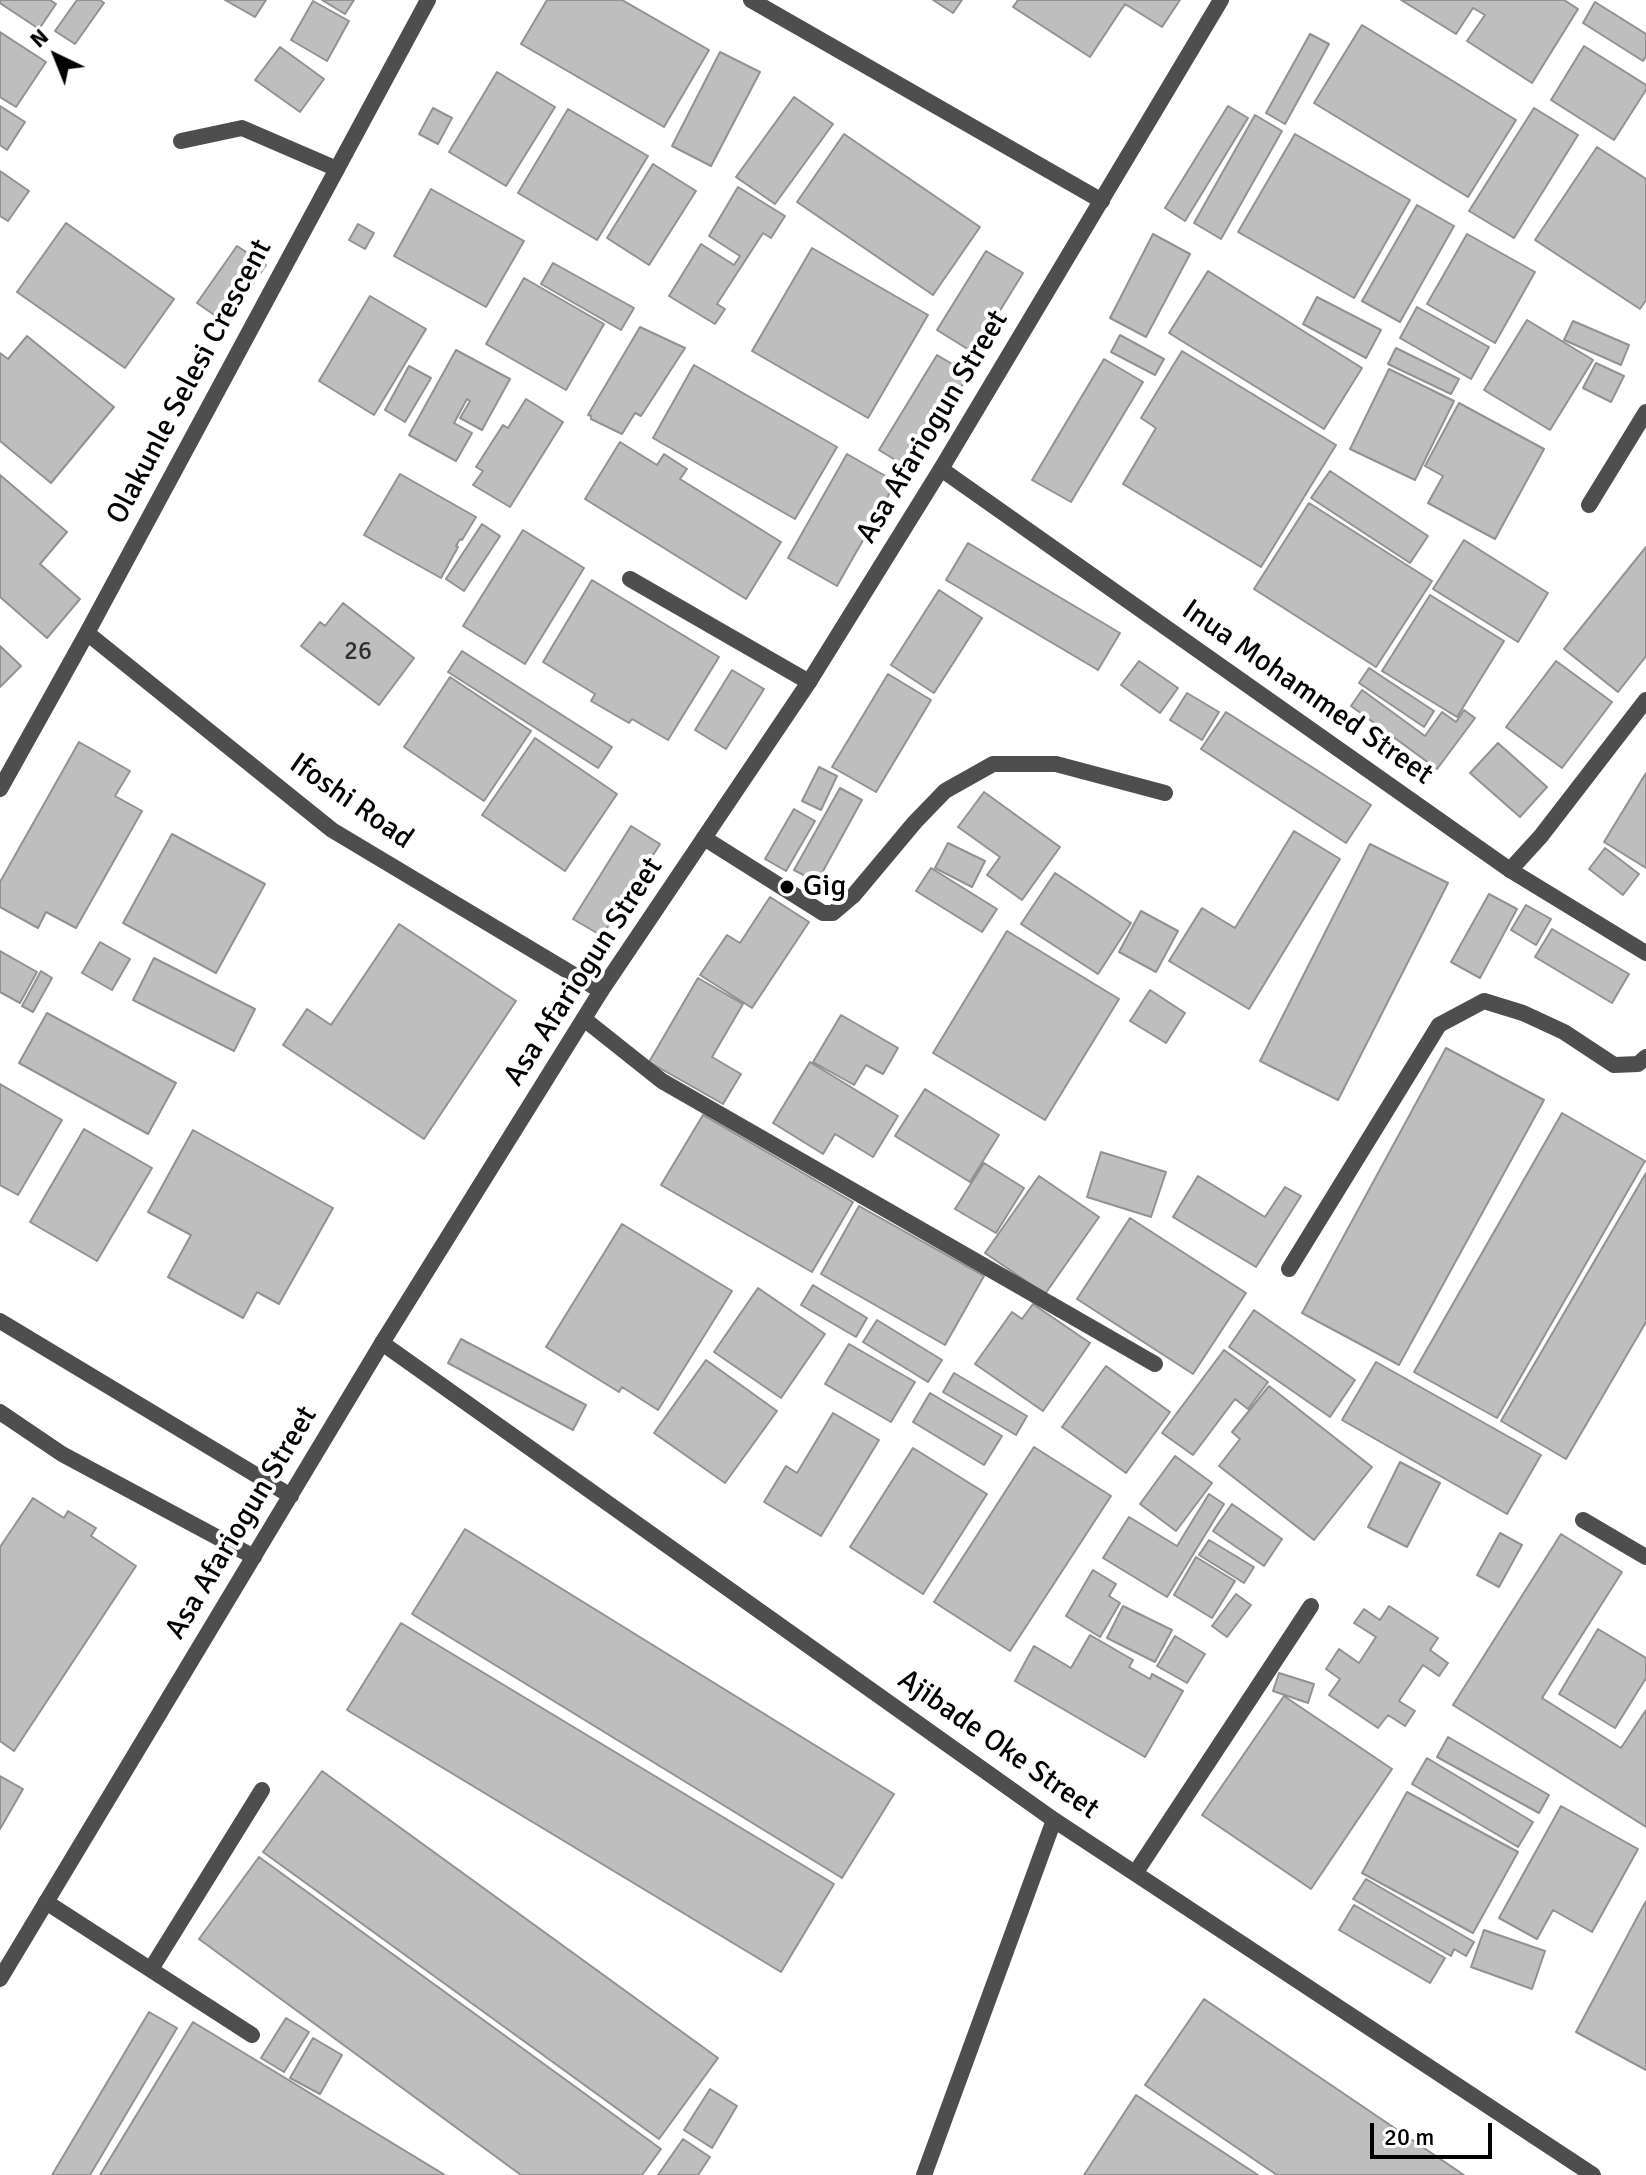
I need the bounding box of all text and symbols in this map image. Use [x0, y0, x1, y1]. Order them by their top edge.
north arrow [16, 16, 96, 96]
text: N [24, 23, 54, 53]
street label: Olakunle Selesi Crescent [100, 234, 280, 530]
street label: Asa Afariogun Street [849, 304, 1017, 550]
street label: Inua Mohammed Street [1175, 593, 1439, 793]
house number: 26 [344, 636, 372, 668]
street label: Ifoshi Road [282, 746, 420, 858]
street label: Asa Afariogun Street [497, 851, 671, 1093]
place label: Gig [803, 869, 846, 905]
marker: Gig [778, 878, 796, 896]
street label: Asa Afariogun Street [158, 1400, 326, 1646]
street label: Ajibade Oke Street [891, 1662, 1105, 1828]
scale bar [1374, 2107, 1496, 2157]
text: 20 m [1384, 2122, 1434, 2152]

